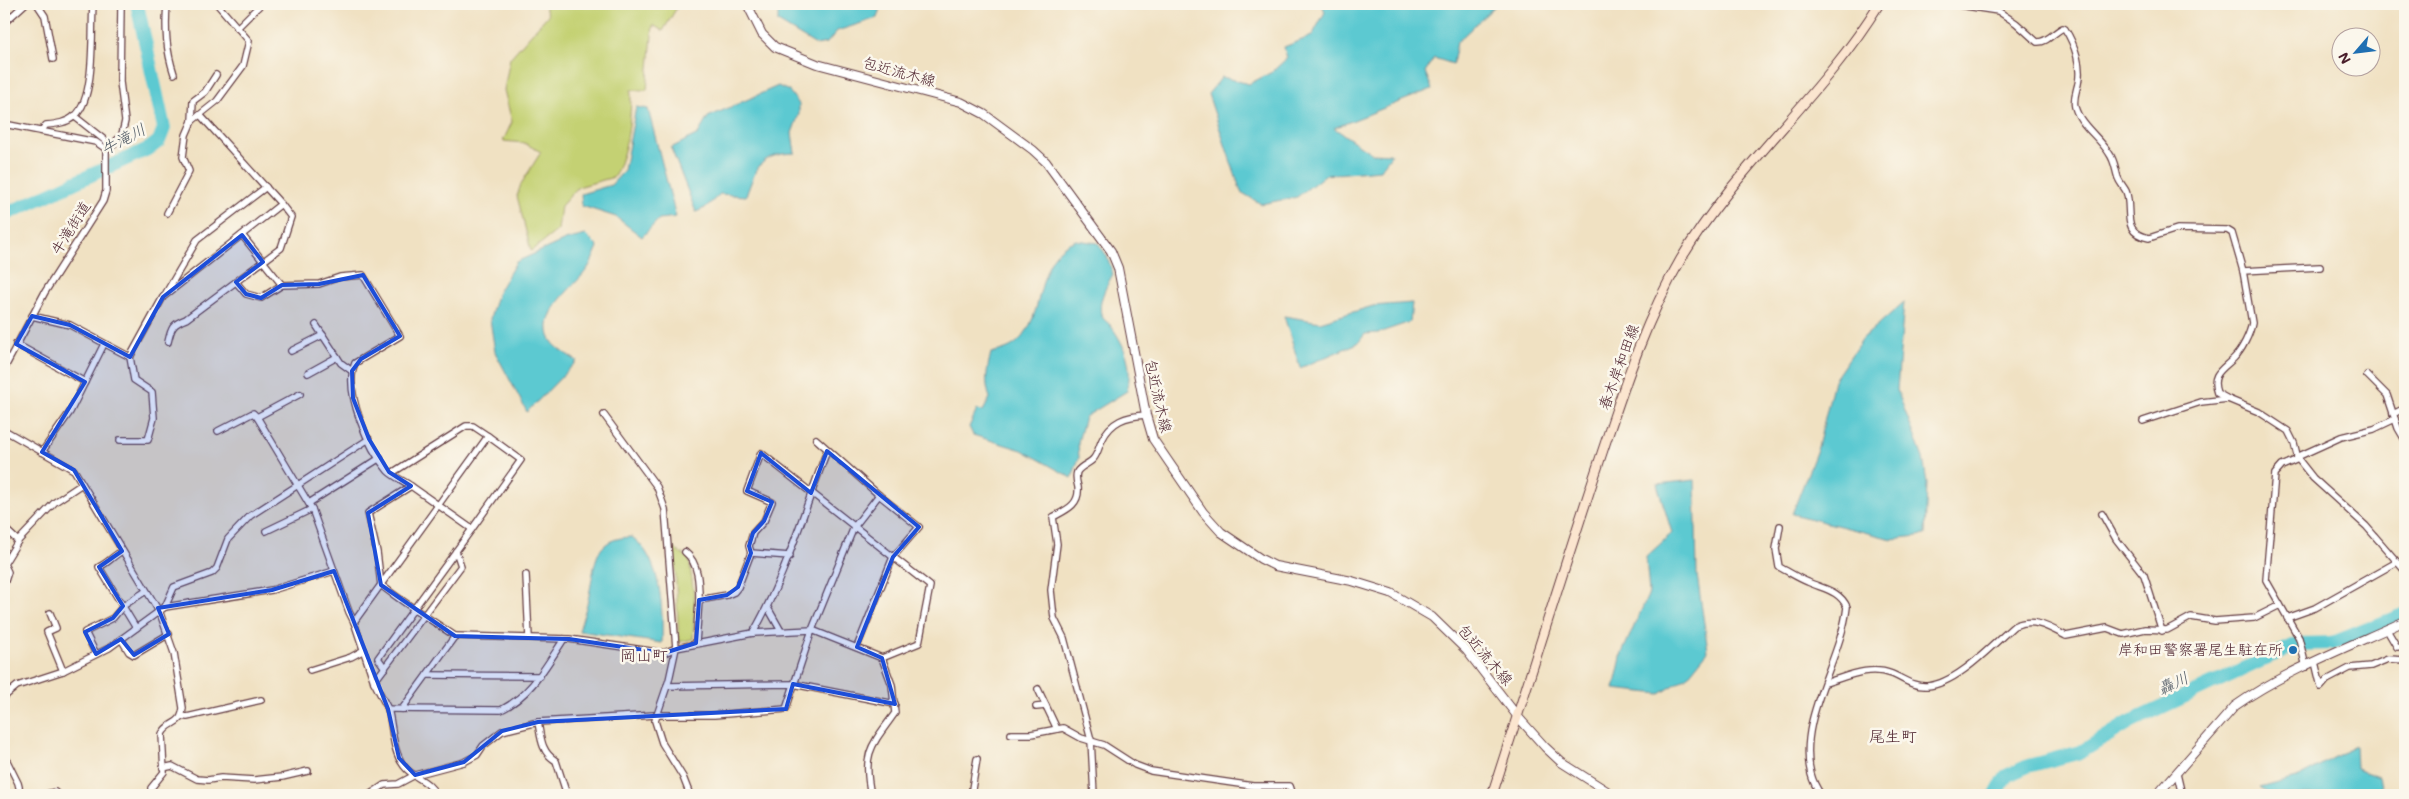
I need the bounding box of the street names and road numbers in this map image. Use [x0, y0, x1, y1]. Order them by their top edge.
street label: 包近流木線 [860, 52, 938, 90]
street label: 牛滝街道 [46, 197, 95, 258]
street label: 春木岸和田線 [1593, 321, 1643, 412]
street label: 包近流木線 [1141, 357, 1177, 435]
street label: 包近流木線 [1454, 619, 1518, 689]

